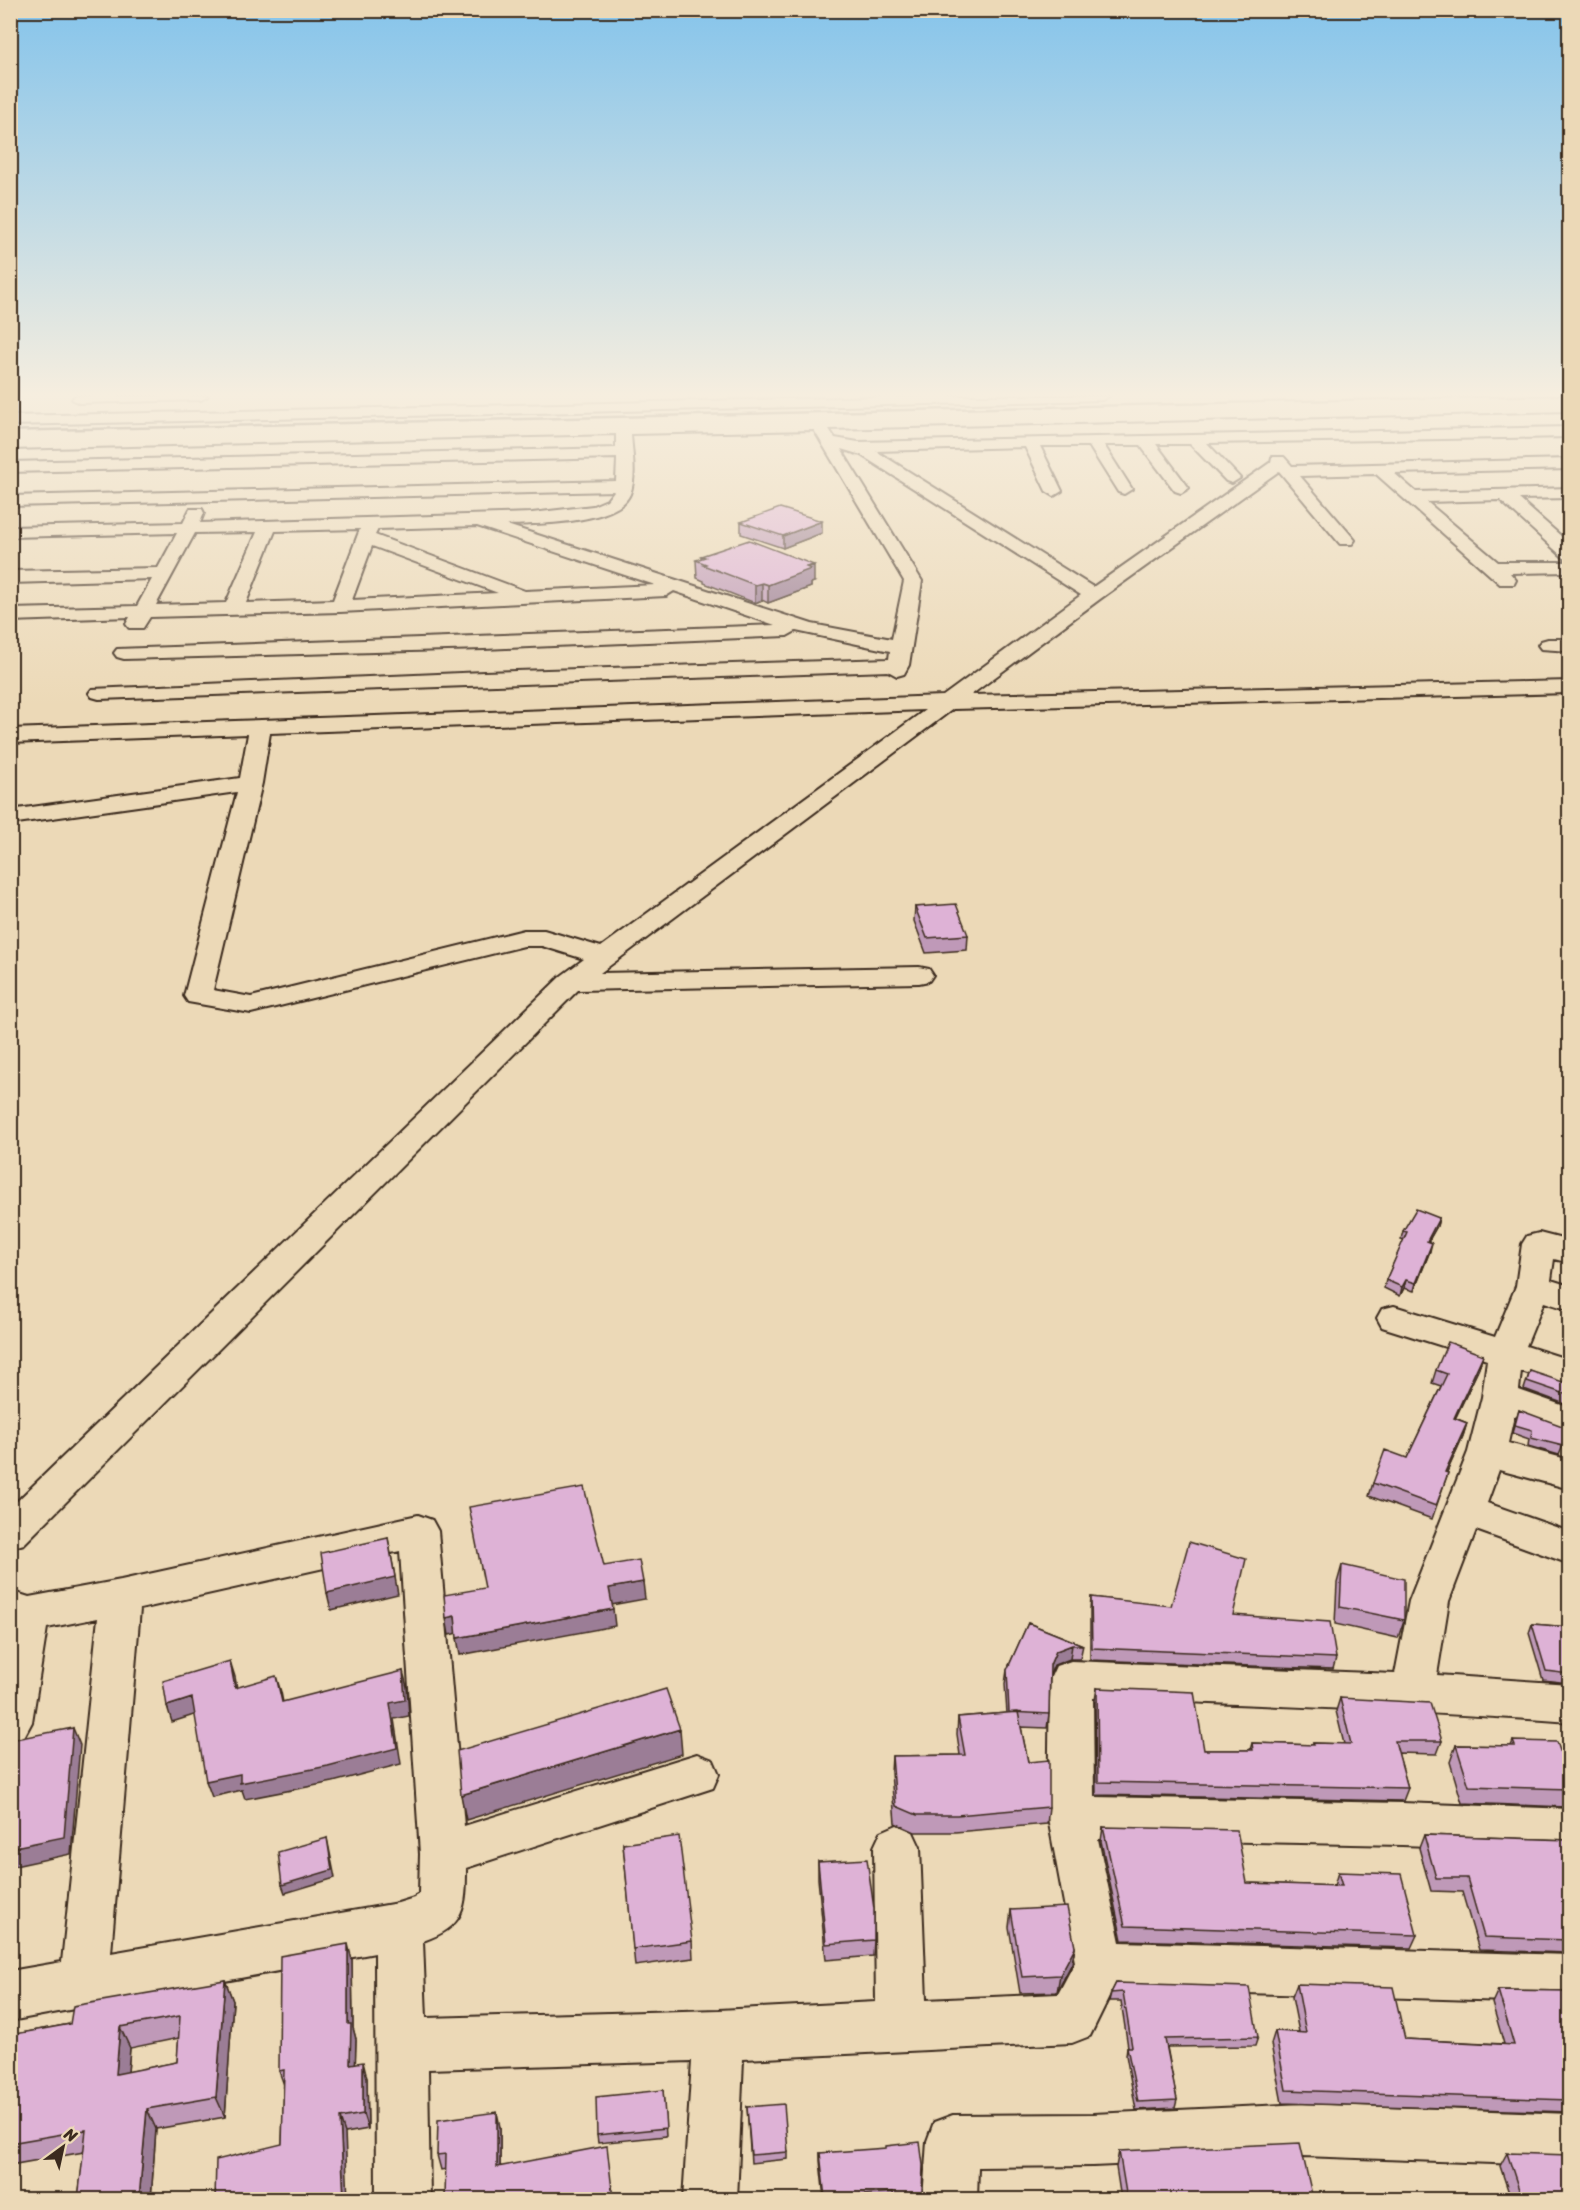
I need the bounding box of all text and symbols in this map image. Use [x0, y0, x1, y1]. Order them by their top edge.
north arrow [33, 2117, 93, 2177]
text: N [58, 2119, 84, 2151]

